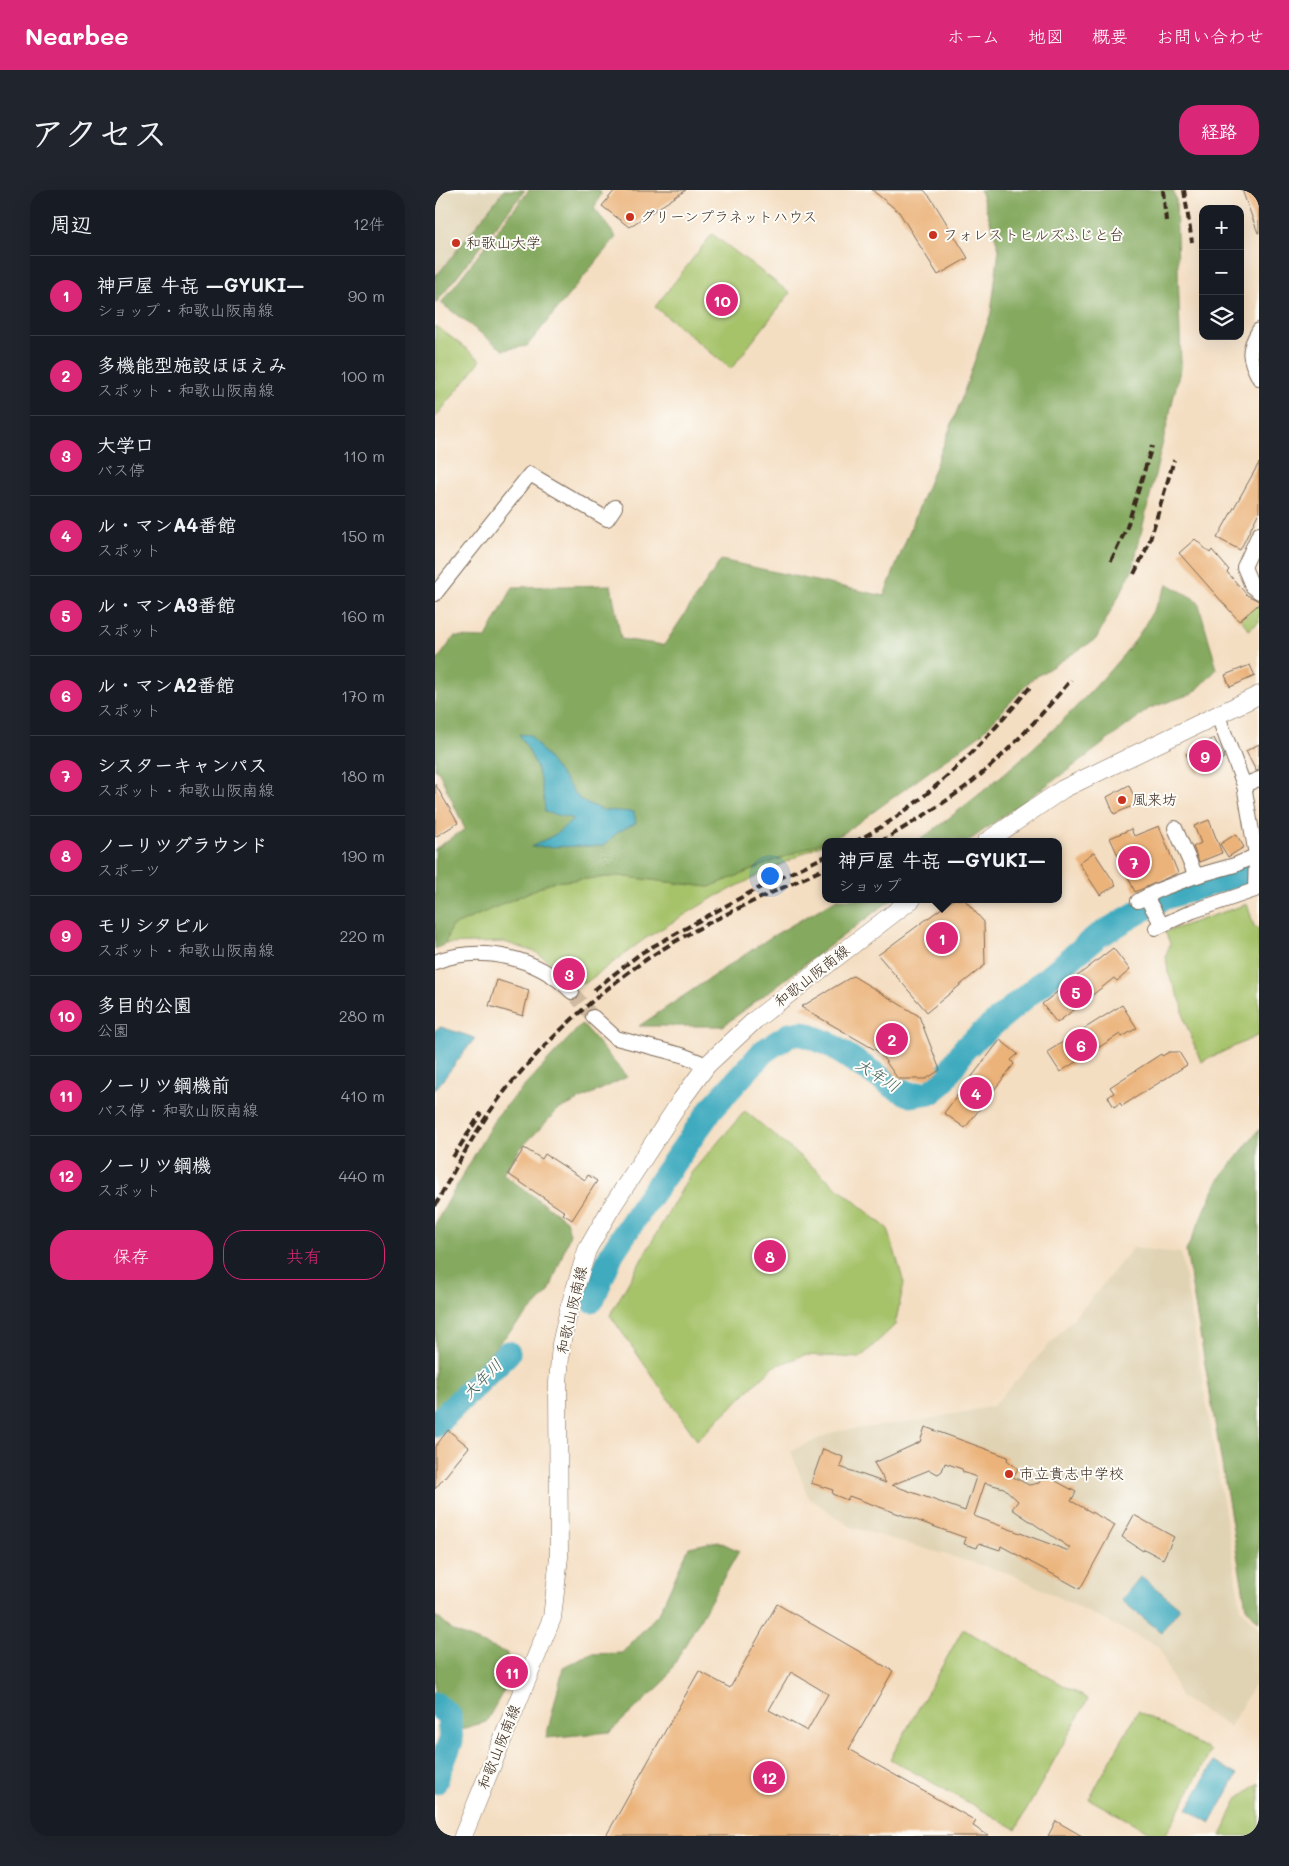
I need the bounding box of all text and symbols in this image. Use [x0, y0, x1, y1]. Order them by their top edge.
text: Nearbee [25, 20, 129, 51]
text: ホーム [947, 24, 1000, 48]
text: 地図 [1028, 24, 1064, 48]
text: 概要 [1092, 24, 1128, 48]
text: お問い合わせ [1156, 24, 1264, 48]
button: 経路 [1179, 105, 1259, 155]
text: アクセス [30, 109, 168, 155]
map controls [1199, 205, 1244, 340]
button: + [1199, 205, 1244, 250]
place label: グリーンプラネットハウス [640, 206, 817, 226]
text: 周辺 [50, 210, 92, 237]
marker: グリーンプラネットハウス [624, 211, 636, 223]
text: 12件 [353, 213, 385, 234]
place label: フォレストヒルズふじと台 [943, 224, 1124, 244]
marker: フォレストヒルズふじと台 [927, 229, 939, 241]
place label: 和歌山大学 [466, 232, 541, 252]
marker: 和歌山大学 [450, 237, 462, 249]
button: − [1199, 250, 1244, 295]
text: 神戸屋 牛㐂 ―GYUKI― [97, 272, 304, 297]
pin: 10 [706, 281, 738, 319]
text: 1 [62, 285, 70, 306]
text: 90 m [348, 285, 385, 306]
button: layers [1199, 295, 1244, 340]
text: ショップ · 和歌山阪南線 [97, 299, 274, 320]
text: 多機能型施設ほほえみ [97, 352, 287, 377]
text: 2 [62, 365, 70, 386]
text: 100 m [340, 365, 385, 386]
text: スポット · 和歌山阪南線 [97, 379, 274, 400]
text: 大学口 [97, 432, 154, 457]
text: 3 [61, 445, 71, 466]
text: 110 m [343, 445, 385, 466]
text: バス停 [97, 459, 145, 480]
text: ル・マンA4番館 [97, 512, 236, 537]
text: 4 [61, 525, 71, 546]
text: 150 m [341, 525, 385, 546]
text: スポット [97, 539, 161, 560]
text: ル・マンA3番館 [97, 592, 236, 617]
text: 5 [61, 605, 71, 626]
text: 160 m [340, 605, 385, 626]
text: スポット [97, 619, 161, 640]
text: ル・マンA2番館 [97, 672, 235, 697]
text: 6 [61, 685, 71, 706]
text: 170 m [341, 685, 385, 706]
text: スポット [97, 699, 161, 720]
pin: 9 [1189, 737, 1221, 775]
text: シスターキャンパス [97, 752, 267, 777]
text: 7 [62, 765, 70, 786]
text: 180 m [340, 765, 385, 786]
text: スポット · 和歌山阪南線 [97, 779, 274, 800]
place label: 風来坊 [1132, 789, 1177, 809]
marker: 風来坊 [1116, 794, 1128, 806]
text: ノーリツグラウンド [97, 832, 268, 857]
popup [822, 838, 1062, 903]
pin: 7 [1118, 843, 1150, 881]
text: 8 [61, 845, 71, 866]
text: 190 m [341, 845, 385, 866]
text: 神戸屋 牛㐂 ―GYUKI― [838, 847, 1046, 872]
text: スポーツ [97, 859, 161, 880]
your location [757, 863, 783, 889]
text: ショップ [838, 874, 902, 895]
text: モリシタビル [97, 912, 210, 937]
pin: 1 [926, 919, 958, 957]
text: 9 [61, 925, 71, 946]
text: 220 m [339, 925, 385, 946]
text: スポット · 和歌山阪南線 [97, 939, 274, 960]
street label: 和歌山阪南線 [770, 940, 853, 1011]
pin: 3 [553, 955, 585, 993]
pin: 5 [1060, 973, 1092, 1011]
text: 多目的公園 [97, 992, 192, 1017]
text: 10 [57, 1005, 75, 1026]
text: 280 m [339, 1005, 385, 1026]
text: 公園 [97, 1019, 129, 1040]
pin: 2 [876, 1020, 908, 1058]
pin: 6 [1065, 1026, 1097, 1064]
water label: 大年川 [852, 1053, 904, 1096]
text: ノーリツ鋼機前 [97, 1072, 230, 1097]
pin: 4 [960, 1074, 992, 1112]
text: 11 [59, 1085, 73, 1106]
text: 410 m [341, 1085, 385, 1106]
text: バス停 · 和歌山阪南線 [97, 1099, 258, 1120]
text: ノーリツ鋼機 [97, 1152, 211, 1177]
text: 12 [58, 1165, 74, 1186]
text: 440 m [338, 1165, 385, 1186]
text: スポット [97, 1179, 161, 1200]
button: 保存 [50, 1230, 213, 1280]
button: 共有 [223, 1230, 385, 1280]
pin: 8 [754, 1237, 786, 1275]
street label: 和歌山阪南線 [551, 1264, 591, 1356]
water label: 大年川 [457, 1354, 506, 1403]
place label: 市立貴志中学校 [1019, 1463, 1124, 1483]
marker: 市立貴志中学校 [1003, 1468, 1015, 1480]
pin: 11 [496, 1653, 528, 1691]
street label: 和歌山阪南線 [472, 1701, 524, 1792]
pin: 12 [753, 1758, 785, 1796]

